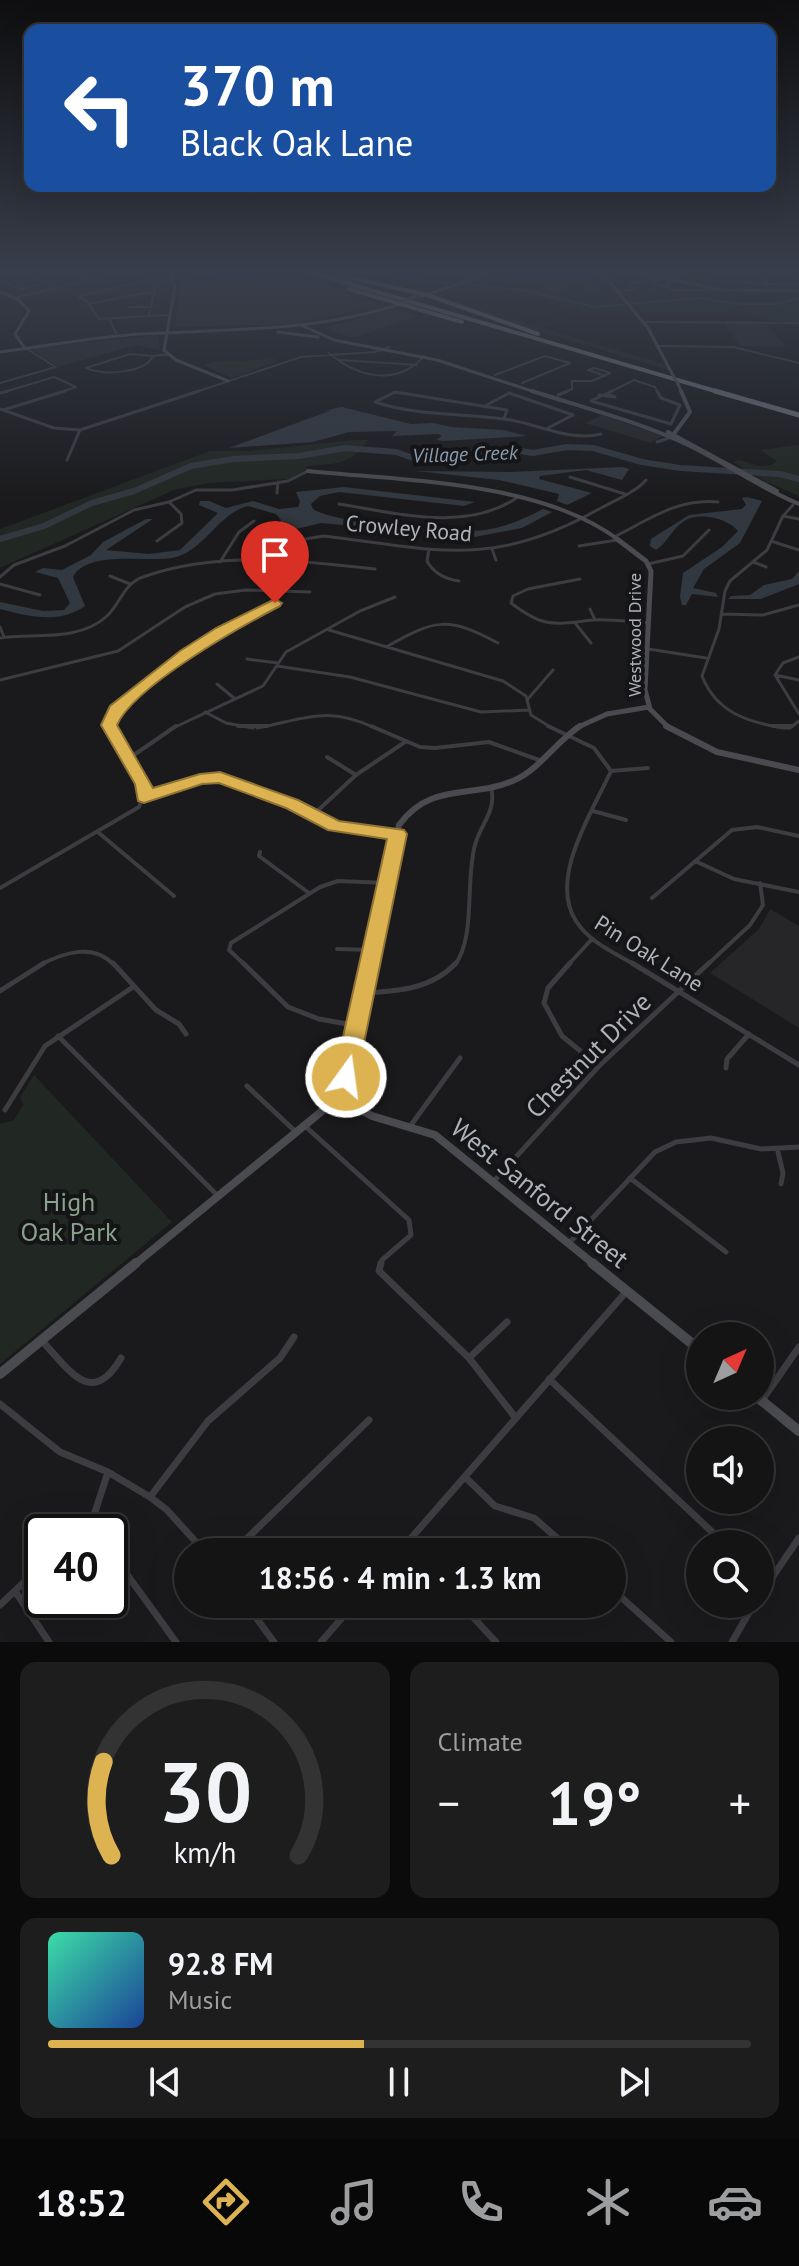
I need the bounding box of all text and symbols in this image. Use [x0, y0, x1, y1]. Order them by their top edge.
text: 370 m [180, 49, 335, 121]
icon: left [48, 56, 152, 160]
text: Black Oak Lane [180, 119, 413, 166]
water label: Village Creek [412, 439, 519, 469]
street label: Crowley Road [345, 509, 473, 547]
pin [241, 521, 309, 603]
icon: arrive [253, 533, 297, 577]
street label: Westwood Drive [623, 573, 646, 697]
street label: Pin Oak Lane [589, 909, 709, 997]
street label: Chestnut Drive [518, 985, 658, 1125]
position arrow [304, 1035, 388, 1119]
street label: West Sanford Street [444, 1111, 636, 1275]
park label: High Oak Park [20, 1185, 118, 1248]
north arrow [686, 1322, 774, 1410]
map controls [686, 1322, 774, 1618]
button: sound [686, 1426, 774, 1514]
speed limit sign: 40 [24, 1514, 128, 1618]
button: search [686, 1530, 774, 1618]
text: 18:56 · 4 min · 1.3 km [259, 1558, 541, 1597]
text: Climate [438, 1725, 523, 1758]
text: 30 [158, 1737, 252, 1845]
text: 19° [547, 1764, 641, 1842]
text: − [438, 1774, 460, 1831]
text: + [729, 1774, 751, 1831]
text: km/h [173, 1834, 236, 1871]
text: 92.8 FM [168, 1944, 273, 1983]
text: Music [168, 1983, 232, 2016]
icon: previous [143, 2060, 187, 2104]
icon: pause [377, 2060, 421, 2104]
icon: next [612, 2060, 656, 2104]
icon: directions [198, 2174, 254, 2230]
icon: music [326, 2174, 382, 2230]
icon: phone [453, 2174, 509, 2230]
icon: climate [580, 2174, 636, 2230]
icon: car [707, 2174, 763, 2230]
text: 18:52 [36, 2179, 127, 2226]

